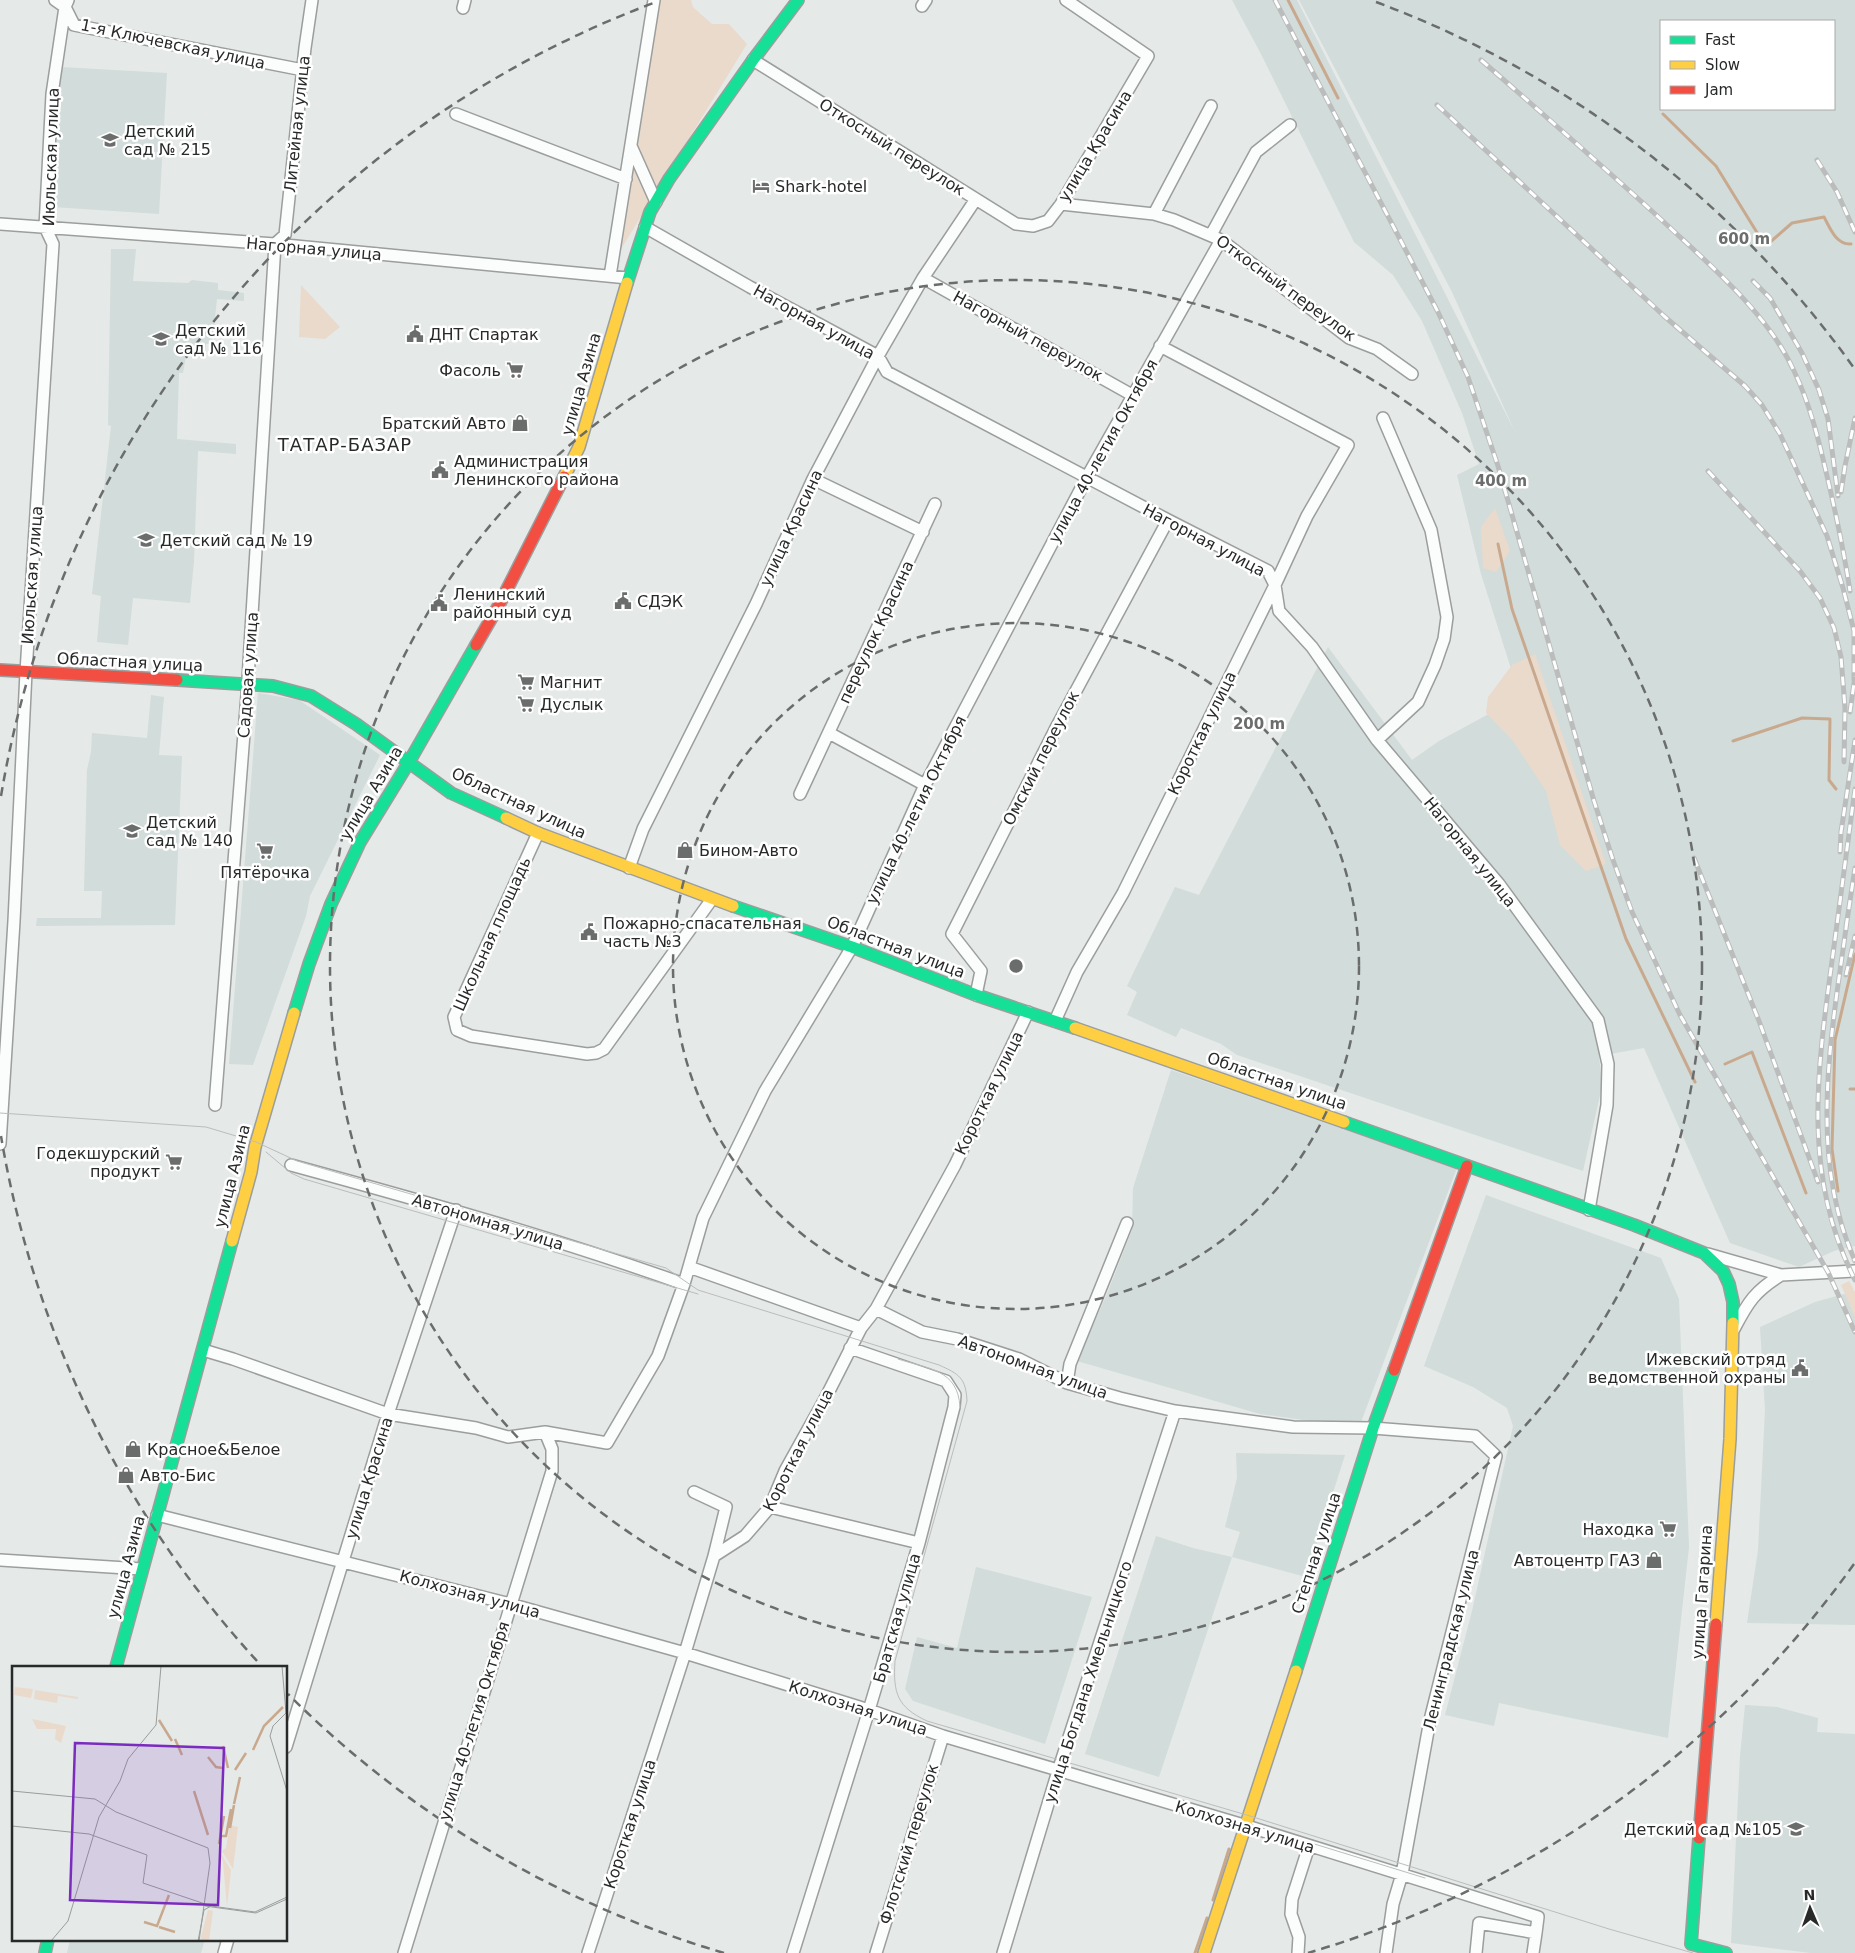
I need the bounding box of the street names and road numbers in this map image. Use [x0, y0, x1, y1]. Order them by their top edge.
street label: 1-я Ключевская улица [79, 15, 267, 73]
street label: Литейная улица [280, 55, 314, 193]
street label: Июльская улица [39, 87, 63, 227]
street label: улица Красина [1054, 87, 1136, 205]
street label: Откосный переулок [816, 94, 969, 200]
street label: Откосный переулок [1212, 231, 1360, 345]
street label: Нагорная улица [245, 234, 383, 264]
street label: Нагорная улица [750, 281, 878, 363]
street label: Нагорный переулок [950, 287, 1106, 385]
street label: улица Азина [557, 330, 605, 438]
street label: улица 40-летия Октября [1044, 356, 1162, 546]
street label: улица Красина [756, 467, 826, 589]
street label: Нагорная улица [1140, 500, 1268, 580]
street label: Июльская улица [18, 505, 46, 645]
street label: переулок Красина [835, 558, 917, 706]
street label: Садовая улица [234, 611, 262, 739]
street label: Областная улица [56, 649, 204, 675]
street label: Короткая улица [1164, 668, 1240, 798]
street label: Омский переулок [999, 687, 1083, 828]
street label: улица 40-летия Октября [862, 713, 970, 907]
street label: улица Азина [336, 743, 406, 843]
street label: Областная улица [449, 763, 589, 843]
street label: Нагорная улица [1420, 793, 1520, 911]
street label: Школьная площадь [449, 854, 535, 1014]
street label: Областная улица [824, 912, 968, 982]
street label: Короткая улица [951, 1028, 1027, 1158]
street label: Областная улица [1205, 1048, 1349, 1114]
street label: улица Азина [210, 1122, 254, 1230]
street label: Автономная улица [410, 1190, 566, 1254]
street label: Автономная улица [956, 1331, 1110, 1403]
street label: Короткая улица [759, 1385, 837, 1515]
street label: улица Красина [341, 1415, 397, 1541]
street label: Степная улица [1287, 1490, 1345, 1616]
street label: улица Азина [103, 1513, 149, 1621]
street label: улица Гагарина [1688, 1524, 1716, 1660]
street label: Ленинградская улица [1419, 1547, 1483, 1733]
street label: Братская улица [869, 1551, 925, 1685]
street label: улица Богдана Хмельницкого [1040, 1559, 1136, 1805]
street label: Колхозная улица [398, 1566, 542, 1622]
street label: улица 40-летия Октября [435, 1619, 513, 1823]
street label: Колхозная улица [786, 1677, 930, 1739]
street label: Короткая улица [600, 1757, 660, 1891]
street label: Флотский переулок [876, 1761, 943, 1927]
street label: Колхозная улица [1173, 1797, 1317, 1857]

